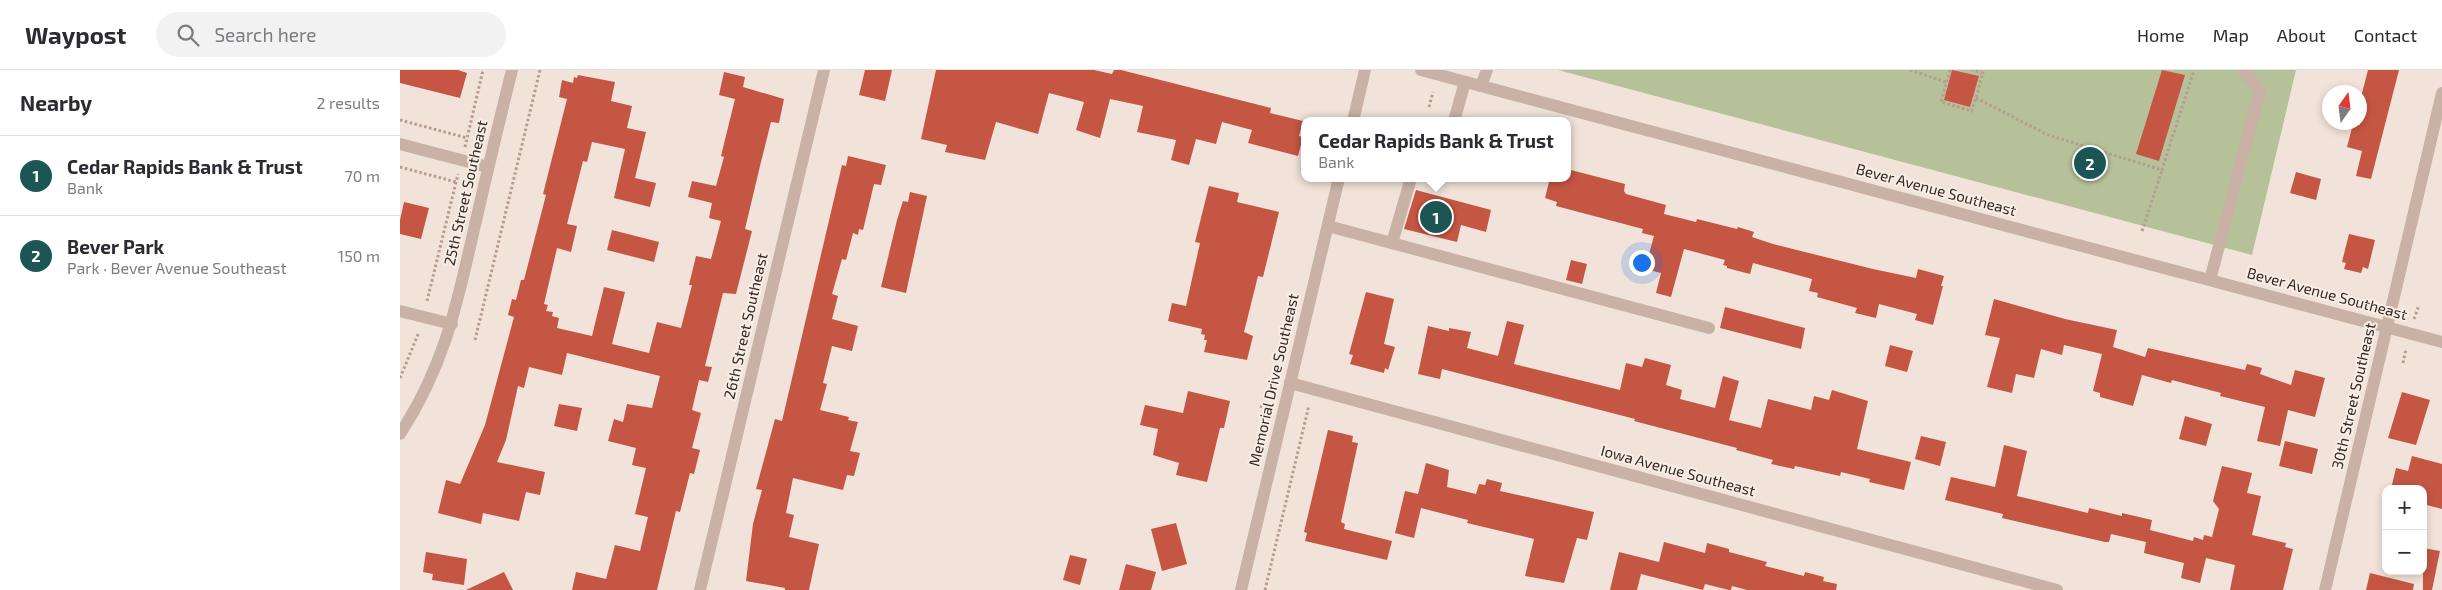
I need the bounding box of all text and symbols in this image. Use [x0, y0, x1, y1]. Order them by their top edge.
search box [156, 12, 506, 57]
text: Waypost [25, 20, 126, 49]
icon: search [174, 21, 202, 49]
text: Search here [214, 23, 317, 46]
text: Home [2137, 24, 2185, 46]
text: Map [2213, 24, 2249, 46]
text: About [2277, 24, 2326, 46]
text: Contact [2354, 24, 2417, 46]
north arrow [2322, 85, 2367, 130]
text: Nearby [20, 90, 92, 115]
text: 2 results [317, 93, 380, 112]
popup [1301, 117, 1571, 182]
street label: 25th Street Southeast [440, 118, 491, 267]
text: Cedar Rapids Bank & Trust [1318, 129, 1554, 152]
pin: 2 [2074, 144, 2106, 182]
text: Bank [1318, 152, 1354, 171]
text: Cedar Rapids Bank & Trust [67, 155, 303, 178]
street label: Bever Avenue Southeast [1854, 159, 2019, 219]
text: 1 [33, 166, 39, 185]
text: 70 m [345, 166, 380, 185]
text: Bank [67, 178, 103, 197]
pin: 1 [1420, 198, 1452, 236]
text: Bever Park [67, 235, 164, 258]
text: 2 [31, 246, 41, 265]
text: 150 m [338, 246, 380, 265]
your location [1629, 250, 1655, 276]
street label: 26th Street Southeast [719, 251, 771, 401]
text: Park · Bever Avenue Southeast [67, 258, 287, 277]
street label: Bever Avenue Southeast [2245, 263, 2410, 323]
street label: Memorial Drive Southeast [1244, 291, 1302, 468]
street label: 30th Street Southeast [2327, 321, 2379, 471]
street label: Iowa Avenue Southeast [1599, 441, 1758, 499]
map controls [2382, 485, 2427, 575]
button: + [2382, 485, 2427, 530]
button: − [2382, 530, 2427, 575]

